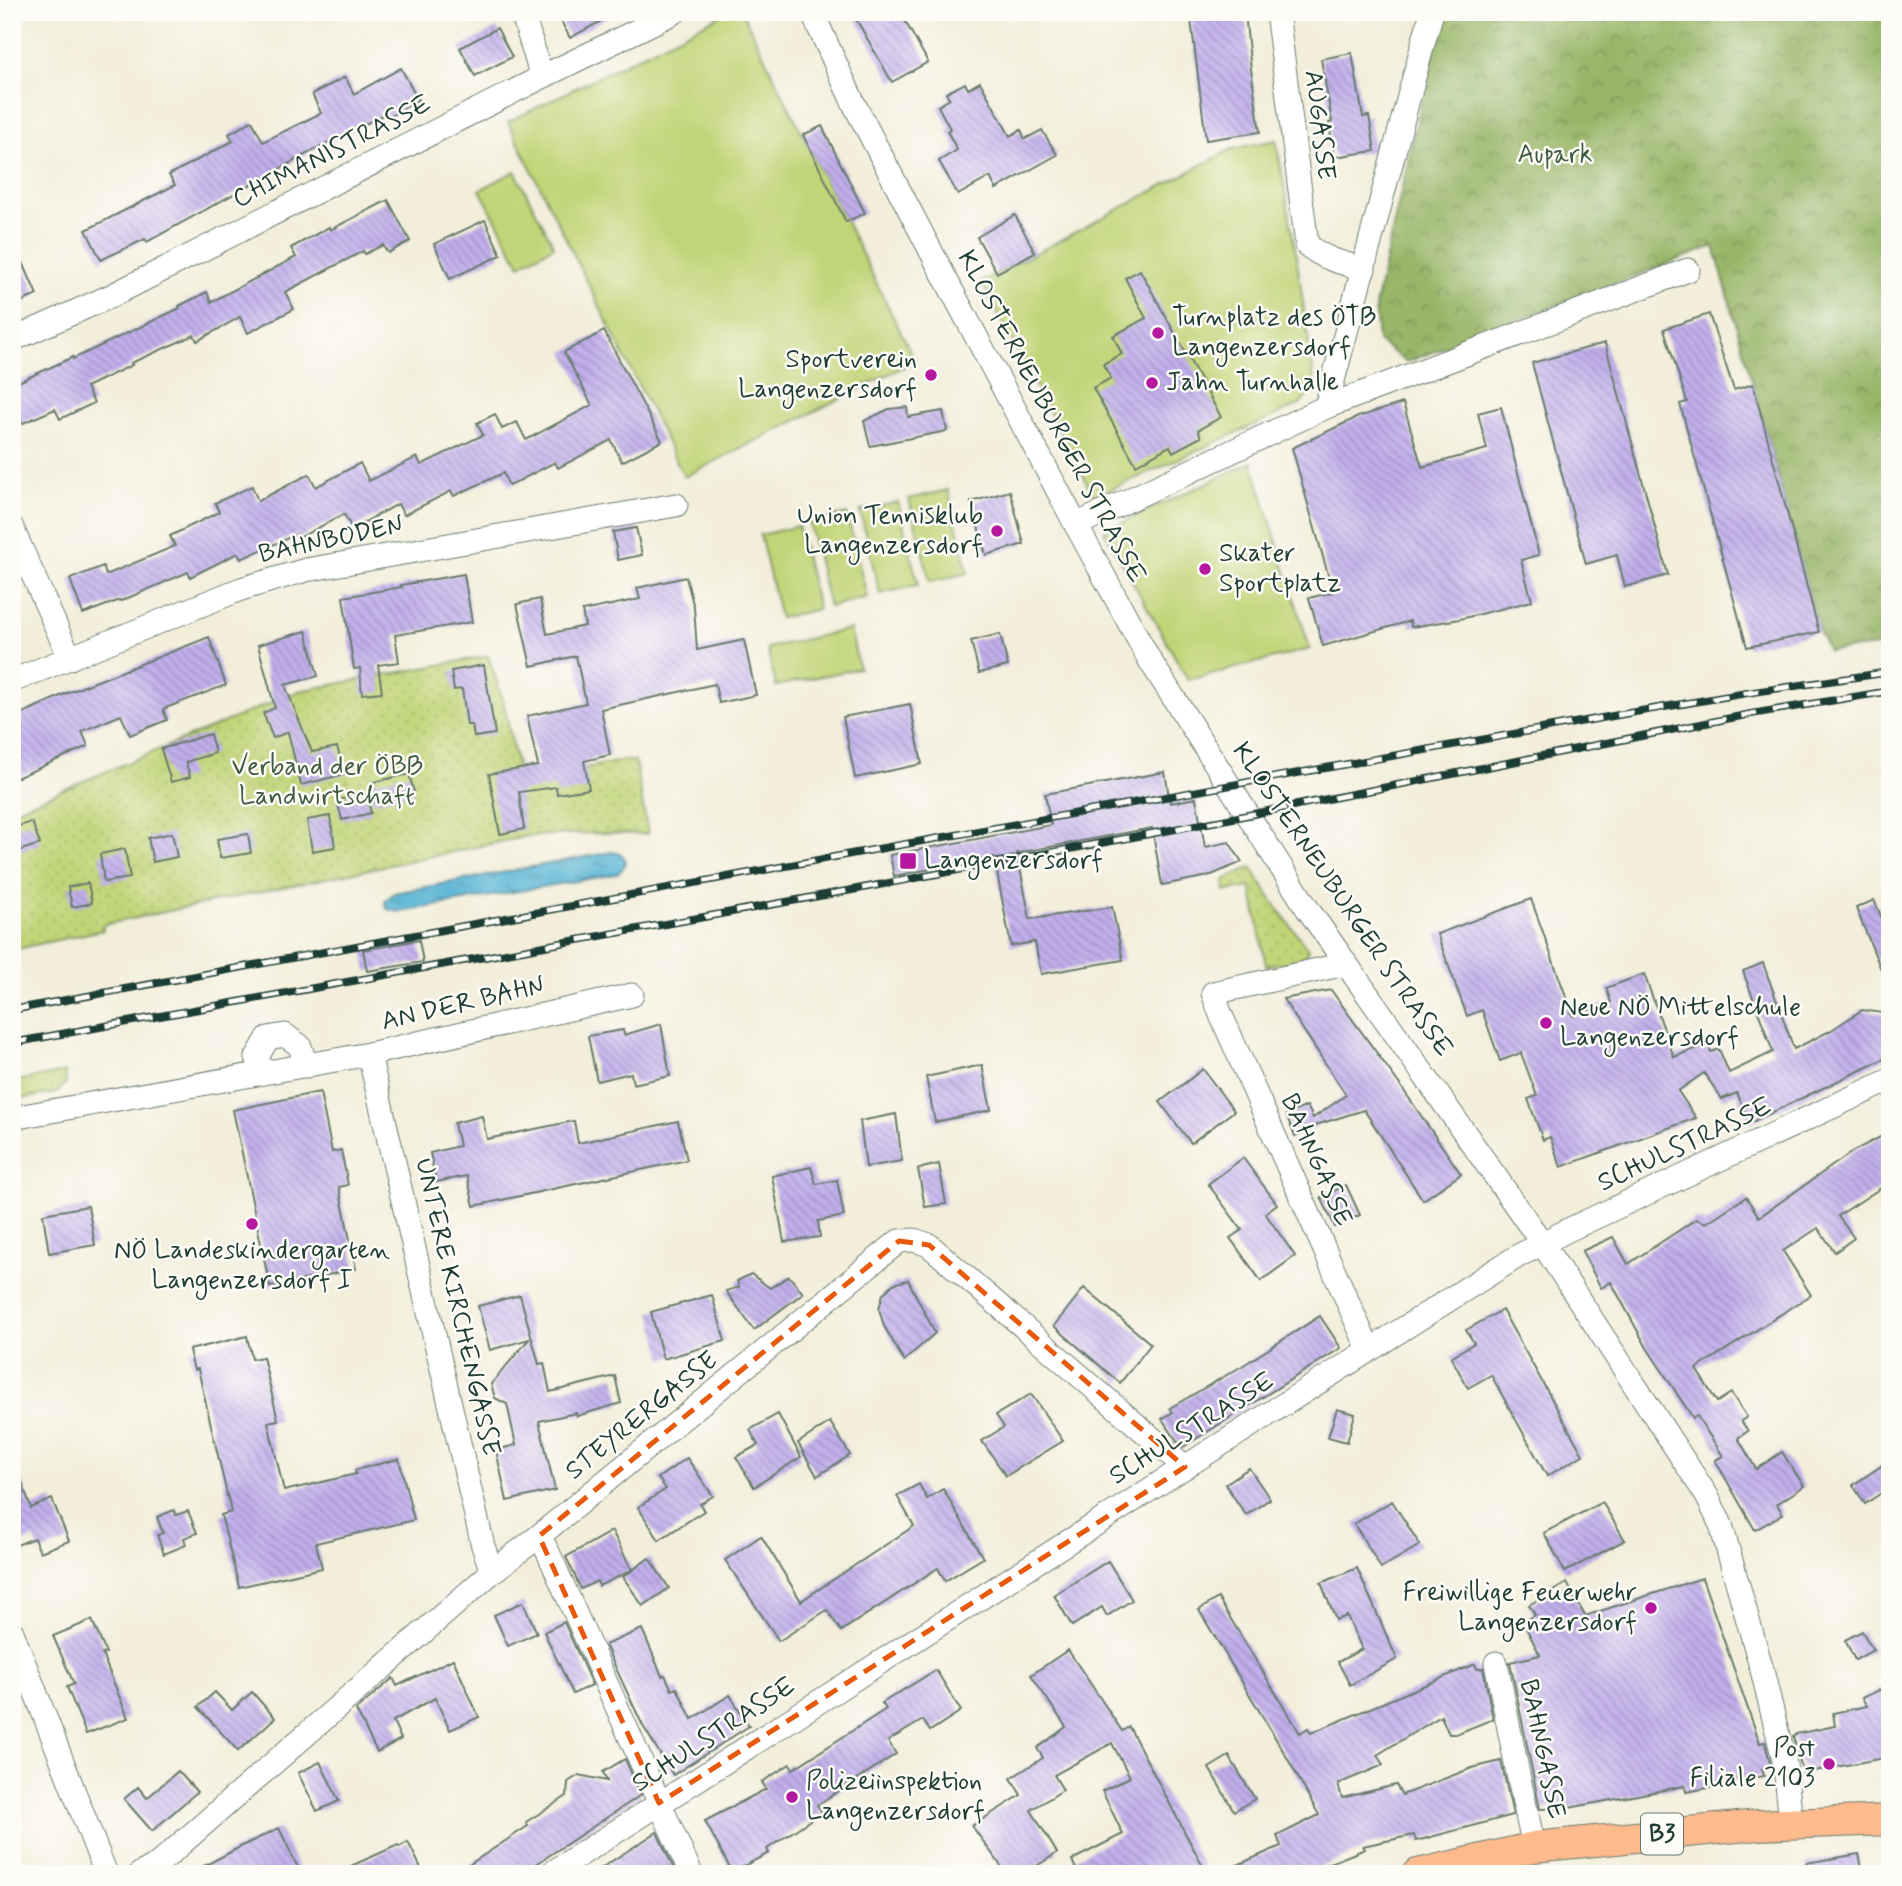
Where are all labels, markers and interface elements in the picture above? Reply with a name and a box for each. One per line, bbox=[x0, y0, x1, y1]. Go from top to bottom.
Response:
street label: AUGASSE bbox=[1295, 68, 1343, 182]
street label: CHIMANISTRASSE bbox=[227, 87, 437, 217]
park label: Aupark bbox=[1518, 138, 1592, 172]
street label: KLOSTERNEUBURGER STRASSE bbox=[949, 245, 1153, 589]
place label: Turnplatz des ÖTB Langenzersdorf bbox=[1172, 301, 1376, 367]
marker: Turnplatz des ÖTB Langenzersdorf bbox=[1150, 325, 1166, 341]
place label: Sportverein Langenzersdorf bbox=[738, 343, 917, 409]
place label: Jahn Turnhalle bbox=[1166, 366, 1339, 400]
marker: Sportverein Langenzersdorf bbox=[923, 367, 939, 383]
marker: Jahn Turnhalle bbox=[1144, 375, 1160, 391]
place label: Union Tennisklub Langenzersdorf bbox=[797, 499, 983, 565]
street label: BAHNBODEN bbox=[256, 508, 407, 572]
marker: Union Tennisklub Langenzersdorf bbox=[989, 523, 1005, 539]
place label: Skater Sportplatz bbox=[1219, 537, 1341, 601]
marker: Skater Sportplatz bbox=[1197, 561, 1213, 577]
street label: KLOSTERNEUBURGER STRASSE bbox=[1224, 736, 1460, 1064]
park label: Verband der ÖBB Landwirtschaft bbox=[231, 750, 423, 814]
place label: Langenzersdorf bbox=[924, 844, 1103, 880]
marker: Langenzersdorf bbox=[898, 851, 918, 871]
street label: AN DER BAHN bbox=[378, 969, 548, 1039]
place label: Neue NÖ Mittelschule Langenzersdorf bbox=[1560, 991, 1801, 1057]
marker: Neue NÖ Mittelschule Langenzersdorf bbox=[1538, 1015, 1554, 1031]
street label: BAHNGASSE bbox=[1272, 1089, 1360, 1231]
street label: SCHULSTRASSE bbox=[1592, 1090, 1778, 1200]
street label: UNTERE KIRCHENGASSE bbox=[406, 1155, 508, 1459]
marker: NÖ Landeskindergarten Langenzersdorf I bbox=[244, 1216, 260, 1232]
place label: NÖ Landeskindergarten Langenzersdorf I bbox=[114, 1234, 390, 1300]
street label: STEYRERGASSE bbox=[559, 1344, 725, 1488]
street label: SCHULSTRASSE bbox=[1103, 1365, 1281, 1493]
place label: Freiwillige Feuerwehr Langenzersdorf bbox=[1403, 1576, 1637, 1642]
marker: Freiwillige Feuerwehr Langenzersdorf bbox=[1643, 1600, 1659, 1616]
street label: SCHULSTRASSE bbox=[626, 1669, 802, 1801]
street label: BAHNGASSE bbox=[1511, 1676, 1573, 1822]
place label: Post Filiale 2103 bbox=[1690, 1732, 1815, 1796]
marker: Post Filiale 2103 bbox=[1821, 1756, 1837, 1772]
place label: Polizeiinspektion Langenzersdorf bbox=[806, 1765, 985, 1831]
marker: Polizeiinspektion Langenzersdorf bbox=[784, 1789, 800, 1805]
road number: B3 bbox=[1641, 1814, 1683, 1854]

